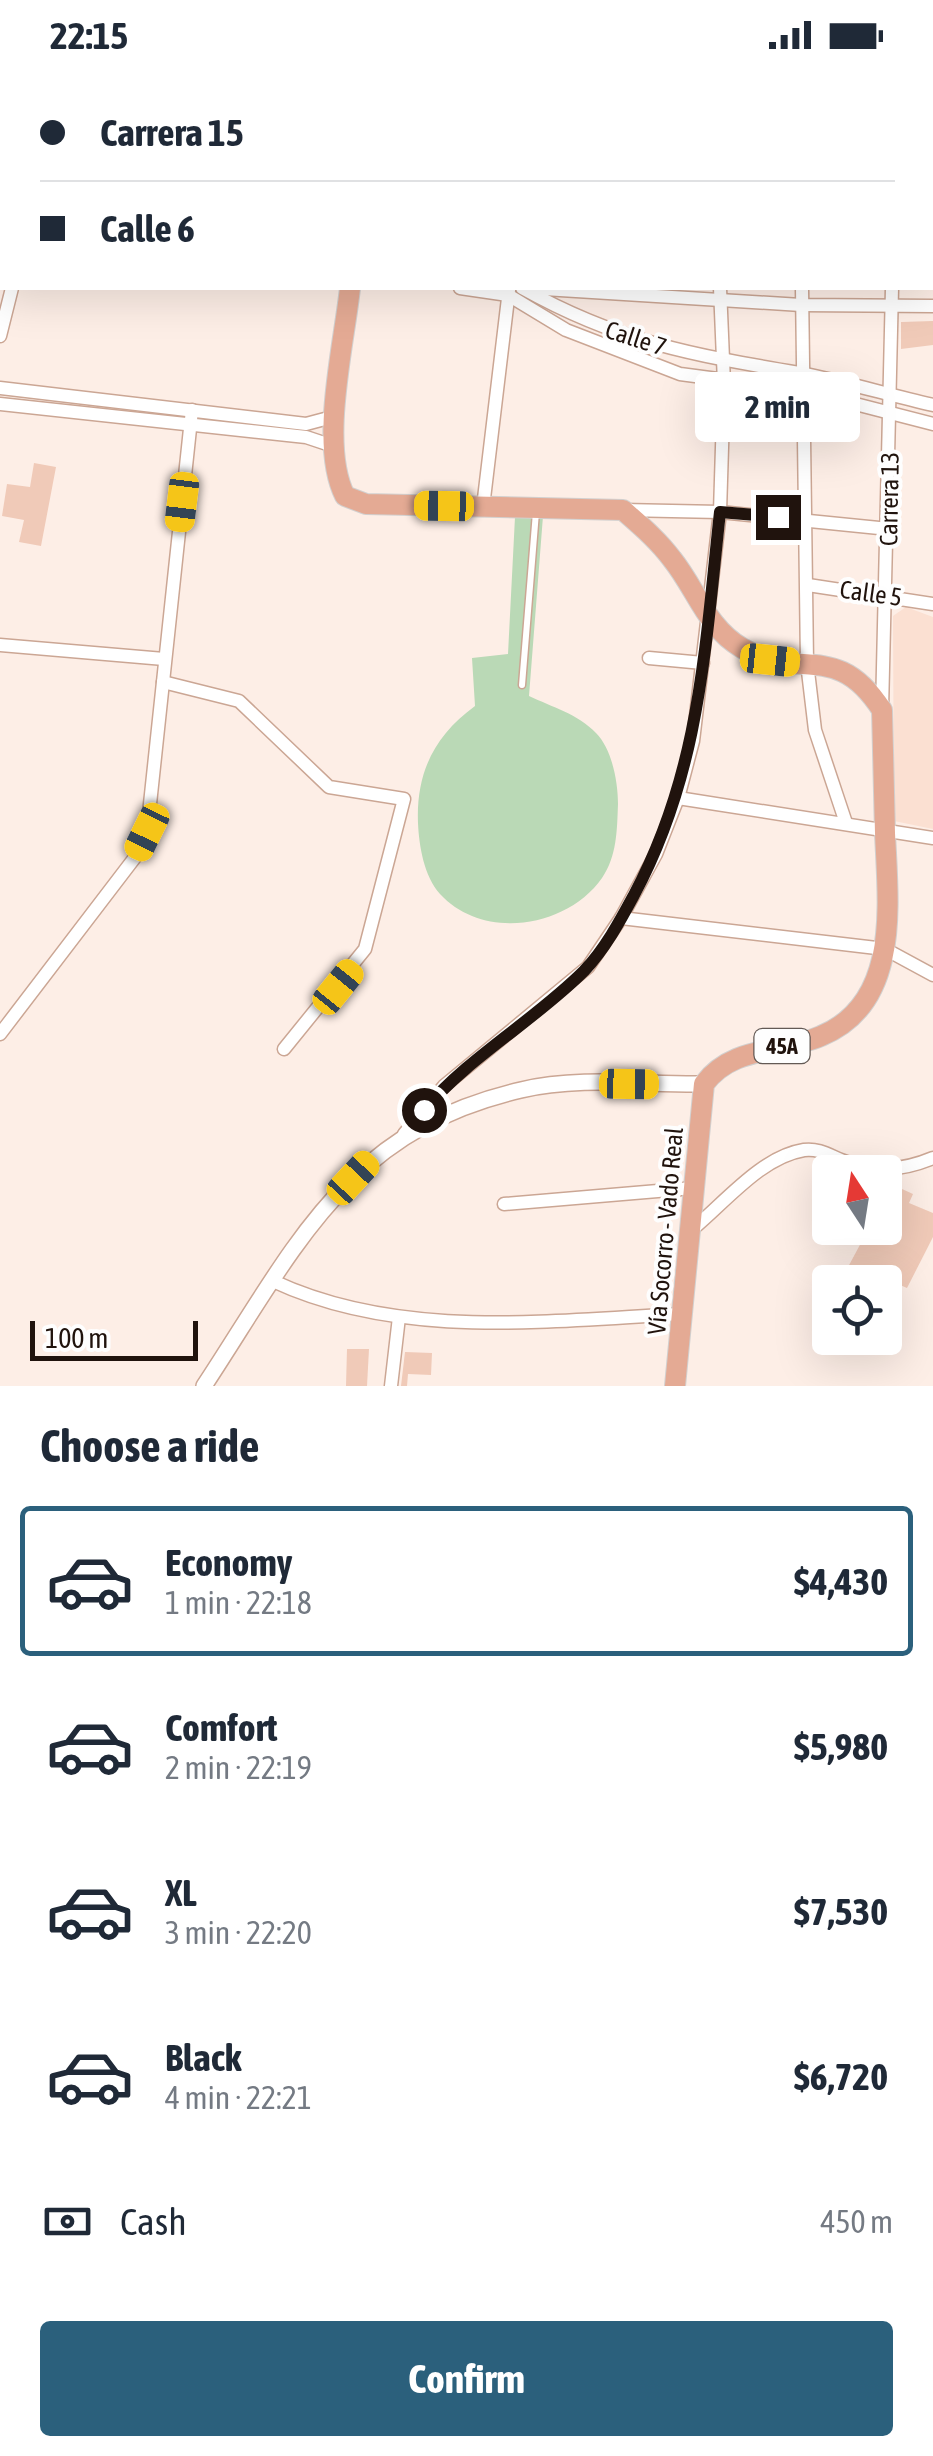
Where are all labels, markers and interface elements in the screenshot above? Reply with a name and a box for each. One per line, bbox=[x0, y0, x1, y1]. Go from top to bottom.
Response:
text: 22:15 bbox=[50, 14, 128, 57]
text: Carrera 15 bbox=[100, 111, 244, 154]
text: Calle 6 bbox=[100, 207, 195, 250]
street label: Calle 7 bbox=[602, 315, 670, 361]
callout: 2 min bbox=[696, 372, 860, 442]
text: 2 min bbox=[745, 388, 810, 425]
street label: Carrera 13 bbox=[874, 452, 904, 546]
car bbox=[163, 470, 201, 534]
car bbox=[414, 490, 474, 522]
route end bbox=[756, 495, 801, 540]
street label: Calle 5 bbox=[838, 575, 904, 611]
car bbox=[739, 642, 801, 678]
car bbox=[120, 798, 174, 866]
car bbox=[307, 954, 369, 1020]
road number: 45A bbox=[754, 1029, 810, 1063]
car bbox=[599, 1068, 659, 1100]
route start bbox=[402, 1088, 447, 1133]
street label: Vía Socorro - Vado Real bbox=[642, 1126, 688, 1336]
car bbox=[322, 1146, 384, 1210]
north arrow bbox=[812, 1155, 902, 1245]
map controls bbox=[812, 1155, 902, 1355]
button: locate bbox=[812, 1265, 902, 1355]
scale bar bbox=[30, 1316, 198, 1360]
text: 100 m bbox=[45, 1322, 108, 1354]
text: Choose a ride bbox=[40, 1420, 259, 1472]
icon: car bbox=[45, 1536, 135, 1626]
text: Economy bbox=[165, 1541, 292, 1584]
text: $4,430 bbox=[794, 1560, 888, 1603]
text: 1 min · 22:18 bbox=[165, 1584, 312, 1621]
icon: car bbox=[45, 1701, 135, 1791]
text: Comfort bbox=[165, 1706, 277, 1749]
text: $5,980 bbox=[794, 1725, 888, 1768]
text: 2 min · 22:19 bbox=[165, 1749, 312, 1786]
icon: car bbox=[45, 1866, 135, 1956]
text: XL bbox=[165, 1871, 197, 1914]
text: $7,530 bbox=[794, 1890, 888, 1933]
text: 3 min · 22:20 bbox=[165, 1914, 312, 1951]
icon: car bbox=[45, 2031, 135, 2121]
text: Black bbox=[165, 2036, 242, 2079]
text: $6,720 bbox=[794, 2055, 888, 2098]
text: 4 min · 22:21 bbox=[165, 2079, 312, 2116]
icon: cash bbox=[40, 2194, 95, 2249]
text: Cash bbox=[120, 2200, 187, 2243]
text: 450 m bbox=[820, 2203, 893, 2240]
button: Confirm bbox=[40, 2321, 893, 2436]

